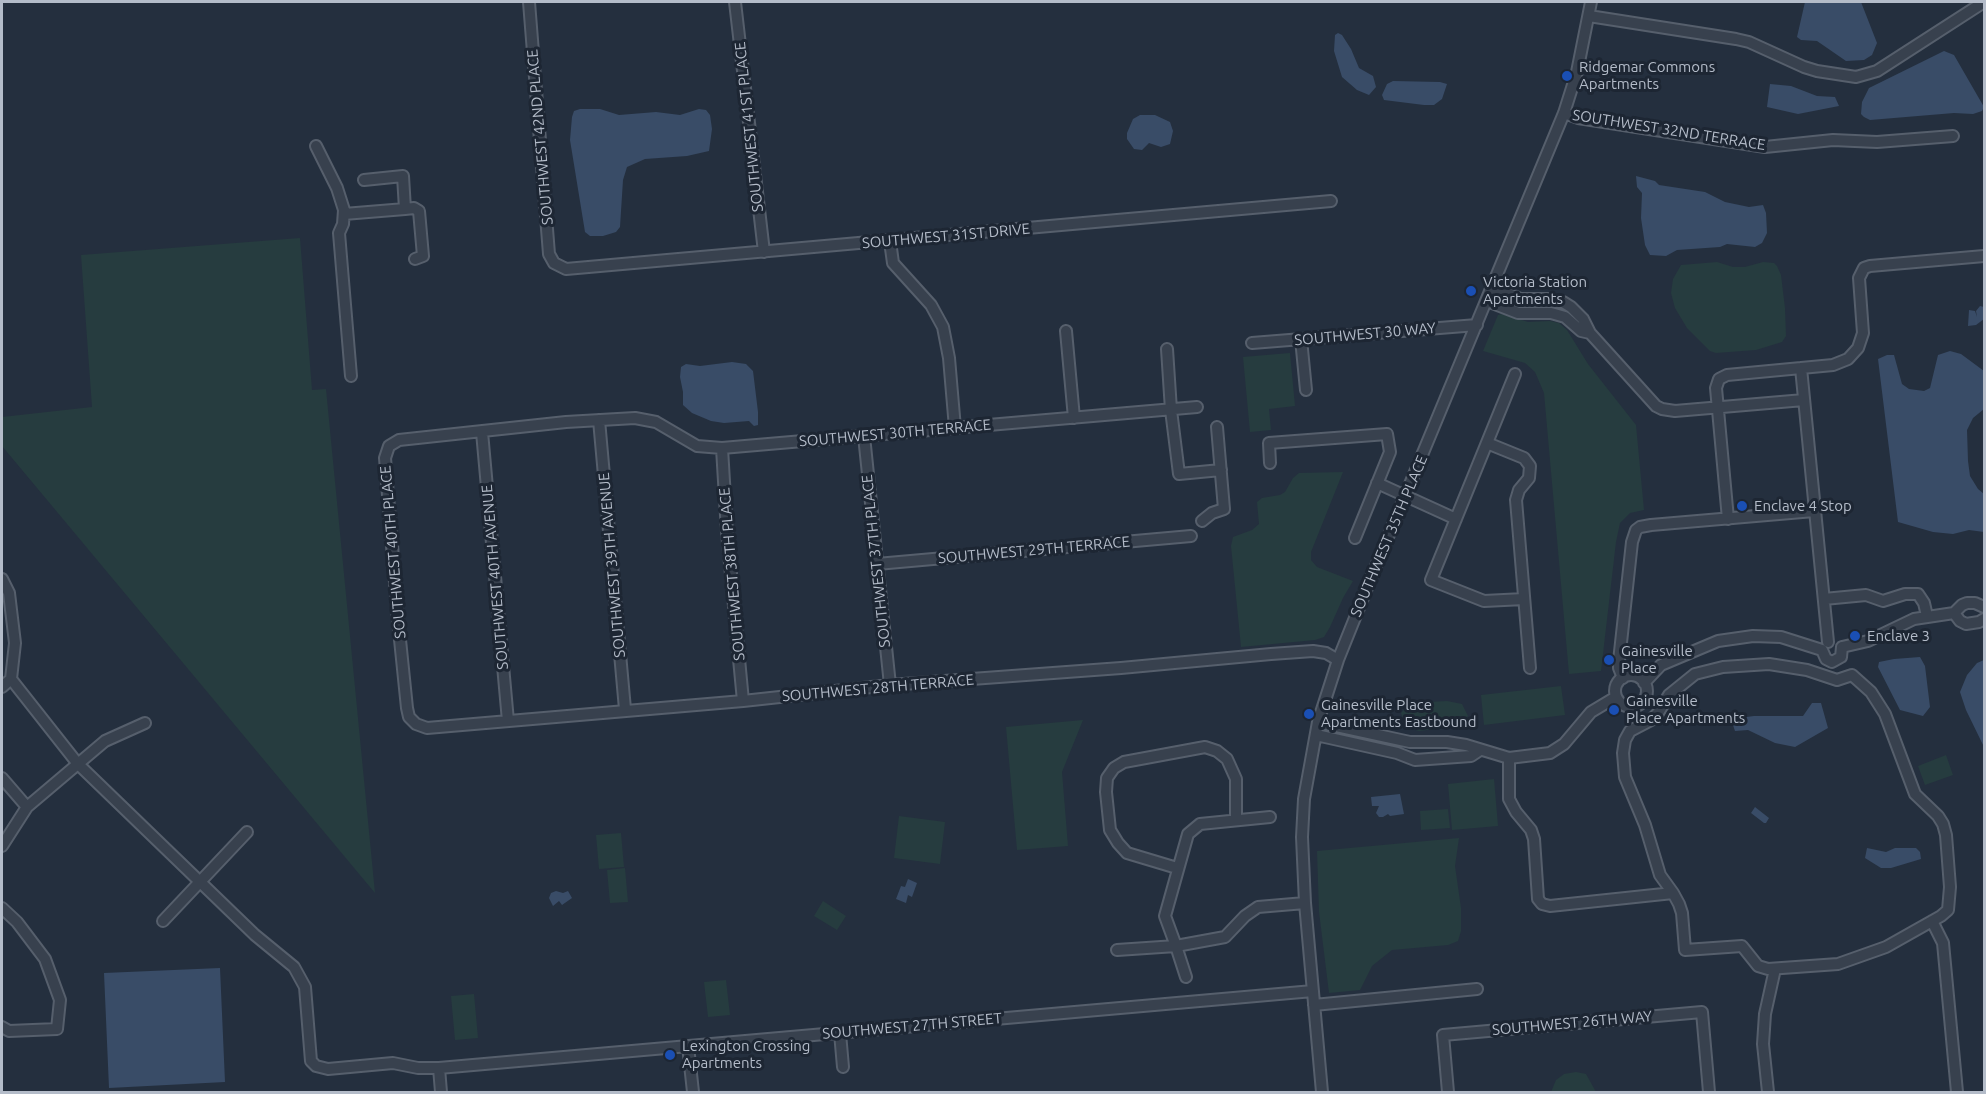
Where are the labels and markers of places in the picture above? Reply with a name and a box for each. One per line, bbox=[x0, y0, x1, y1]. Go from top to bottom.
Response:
place label: Ridgemar Commons Apartments bbox=[1579, 58, 1715, 93]
marker: Ridgemar Commons Apartments bbox=[1560, 69, 1574, 83]
place label: Victoria Station Apartments bbox=[1483, 273, 1587, 308]
marker: Victoria Station Apartments bbox=[1464, 284, 1478, 298]
place label: Enclave 4 Stop bbox=[1754, 497, 1852, 515]
marker: Enclave 4 Stop bbox=[1735, 499, 1749, 513]
place label: Enclave 3 bbox=[1867, 627, 1930, 645]
marker: Enclave 3 bbox=[1848, 629, 1862, 643]
place label: Gainesville Place bbox=[1621, 642, 1693, 677]
marker: Gainesville Place bbox=[1602, 653, 1616, 667]
place label: Gainesville Place Apartments bbox=[1626, 692, 1745, 727]
place label: Gainesville Place Apartments Eastbound bbox=[1321, 696, 1476, 731]
marker: Gainesville Place Apartments bbox=[1607, 703, 1621, 717]
marker: Gainesville Place Apartments Eastbound bbox=[1302, 707, 1316, 721]
place label: Lexington Crossing Apartments bbox=[682, 1037, 810, 1072]
marker: Lexington Crossing Apartments bbox=[663, 1048, 677, 1062]

